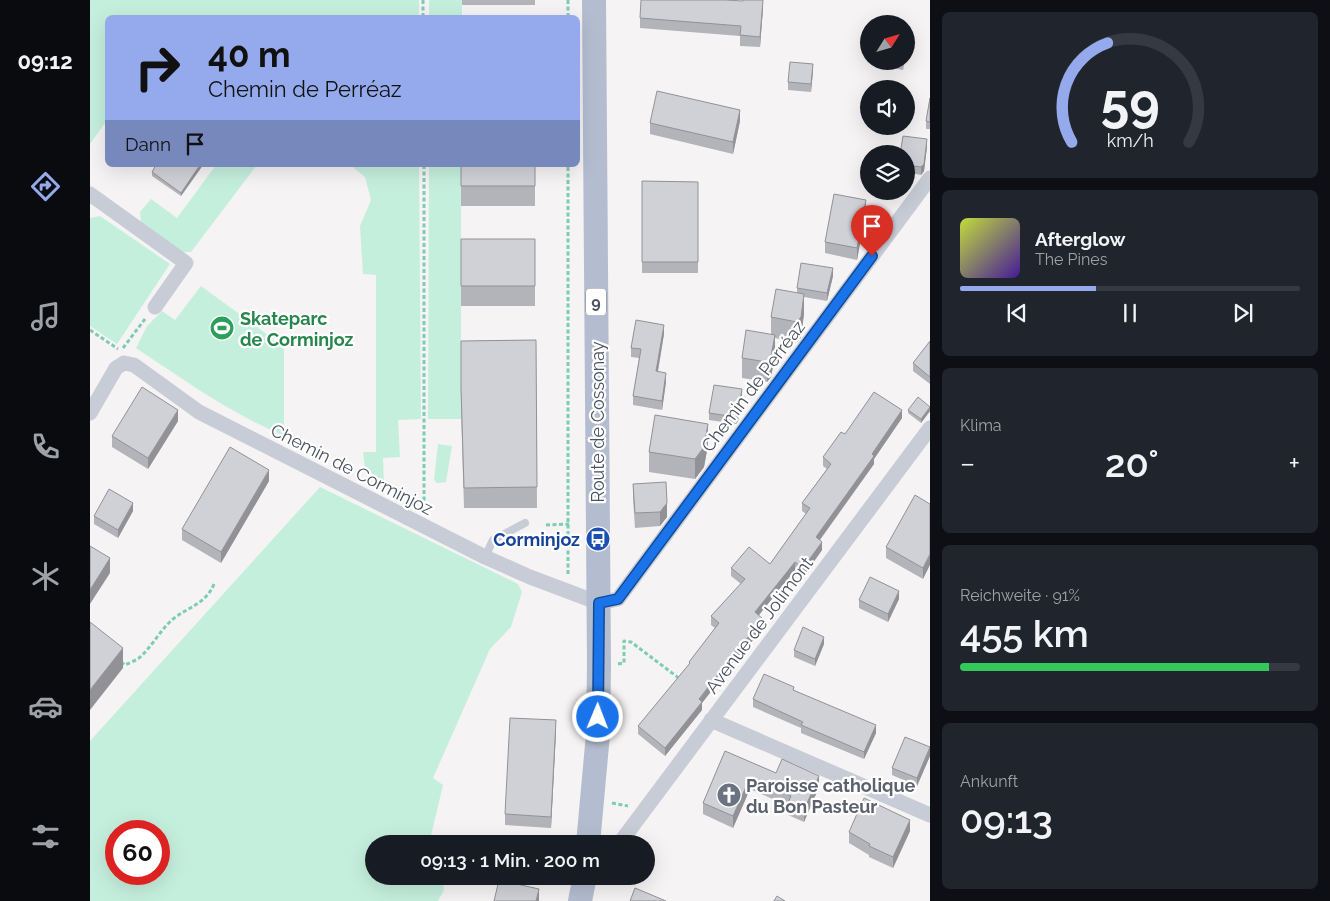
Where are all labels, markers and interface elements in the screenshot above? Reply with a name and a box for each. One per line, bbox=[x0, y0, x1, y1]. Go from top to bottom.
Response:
north arrow bbox=[860, 15, 915, 70]
map controls bbox=[860, 15, 915, 200]
text: 40 m bbox=[208, 34, 290, 75]
icon: right bbox=[125, 35, 190, 100]
text: 09:12 bbox=[17, 48, 73, 74]
text: 59 bbox=[1100, 72, 1160, 133]
text: Chemin de Perréaz bbox=[208, 76, 402, 102]
button: sound bbox=[860, 80, 915, 135]
icon: arrive bbox=[181, 130, 209, 158]
text: km/h bbox=[1106, 130, 1154, 151]
text: Dann bbox=[125, 133, 171, 155]
button: layers bbox=[860, 145, 915, 200]
icon: directions bbox=[28, 169, 63, 204]
pin bbox=[851, 205, 893, 256]
icon: arrive bbox=[858, 212, 886, 240]
text: Afterglow bbox=[1035, 228, 1125, 250]
text: The Pines bbox=[1035, 250, 1107, 269]
road number: 9 bbox=[586, 288, 606, 316]
icon: music bbox=[28, 299, 63, 334]
icon: previous bbox=[1003, 299, 1031, 327]
icon: pause bbox=[1116, 299, 1144, 327]
icon: next bbox=[1229, 299, 1257, 327]
place label: Skateparc de Corminjoz bbox=[240, 308, 354, 350]
sports icon: Skateparc de Corminjoz bbox=[209, 315, 235, 341]
street label: Chemin de Perréaz bbox=[697, 316, 809, 456]
street label: Route de Cossonay bbox=[587, 341, 608, 503]
text: Klima bbox=[960, 416, 1002, 435]
street label: Chemin de Corminjoz bbox=[267, 419, 437, 519]
icon: phone bbox=[28, 429, 63, 464]
text: 20° bbox=[1105, 441, 1159, 486]
text: − bbox=[960, 447, 975, 480]
text: + bbox=[1288, 447, 1300, 480]
bus stop icon: Corminjoz bbox=[585, 526, 611, 552]
place label: Corminjoz bbox=[493, 529, 580, 550]
street label: Avenue de Jolimont bbox=[701, 553, 817, 697]
icon: climate bbox=[28, 559, 63, 594]
text: Reichweite · 91% bbox=[960, 586, 1080, 605]
text: 455 km bbox=[960, 611, 1089, 656]
icon: car bbox=[28, 689, 63, 724]
position arrow bbox=[571, 690, 623, 742]
text: Ankunft bbox=[960, 772, 1018, 791]
place label: Paroisse catholique du Bon Pasteur bbox=[746, 775, 916, 817]
church icon: Paroisse catholique du Bon Pasteur bbox=[716, 782, 742, 808]
text: 09:13 bbox=[960, 797, 1053, 842]
icon: filters bbox=[28, 819, 63, 854]
speed limit sign: 60 bbox=[105, 820, 170, 885]
text: 09:13 · 1 Min. · 200 m bbox=[420, 849, 600, 871]

